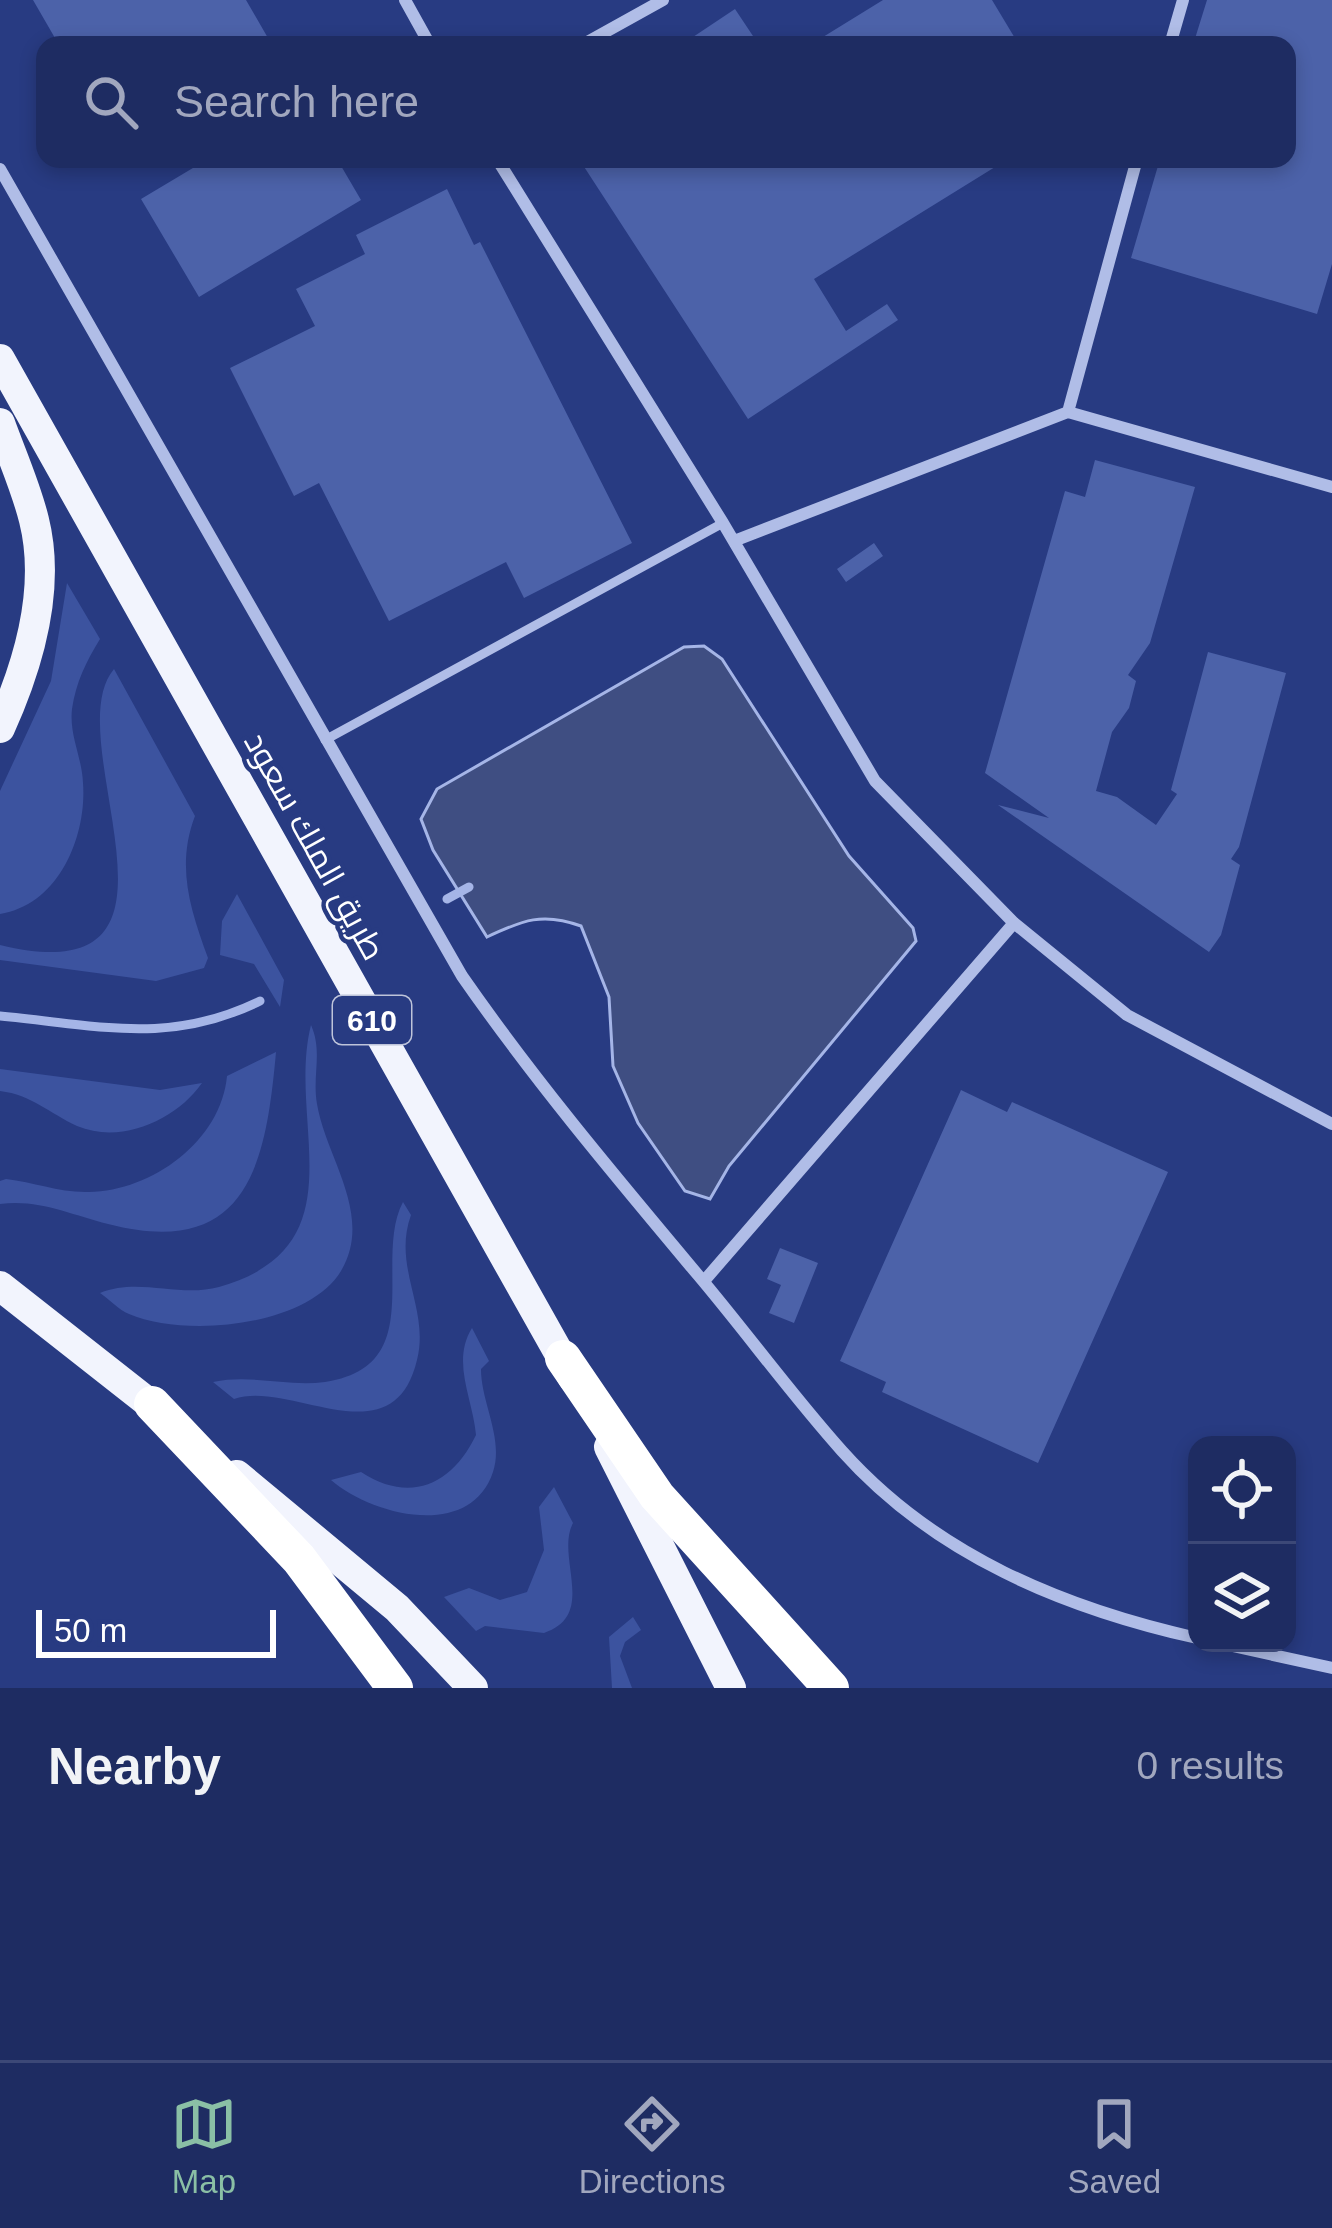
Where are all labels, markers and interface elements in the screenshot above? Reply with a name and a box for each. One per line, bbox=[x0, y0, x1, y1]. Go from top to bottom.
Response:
search box bbox=[36, 36, 1296, 168]
icon: search bbox=[78, 69, 144, 135]
text: Search here bbox=[174, 76, 419, 127]
street label: طريق الملك سعود bbox=[235, 726, 393, 967]
road number: 610 bbox=[333, 996, 411, 1044]
map controls bbox=[1188, 1436, 1296, 1652]
button: locate bbox=[1188, 1436, 1296, 1544]
button: layers bbox=[1188, 1544, 1296, 1652]
scale bar bbox=[36, 1604, 276, 1657]
text: 50 m bbox=[54, 1612, 127, 1649]
text: Nearby bbox=[48, 1738, 221, 1795]
text: 0 results bbox=[1137, 1744, 1284, 1787]
tab: Map bbox=[171, 2091, 237, 2201]
tab: Directions bbox=[579, 2091, 726, 2201]
tab: Saved bbox=[1067, 2091, 1161, 2201]

